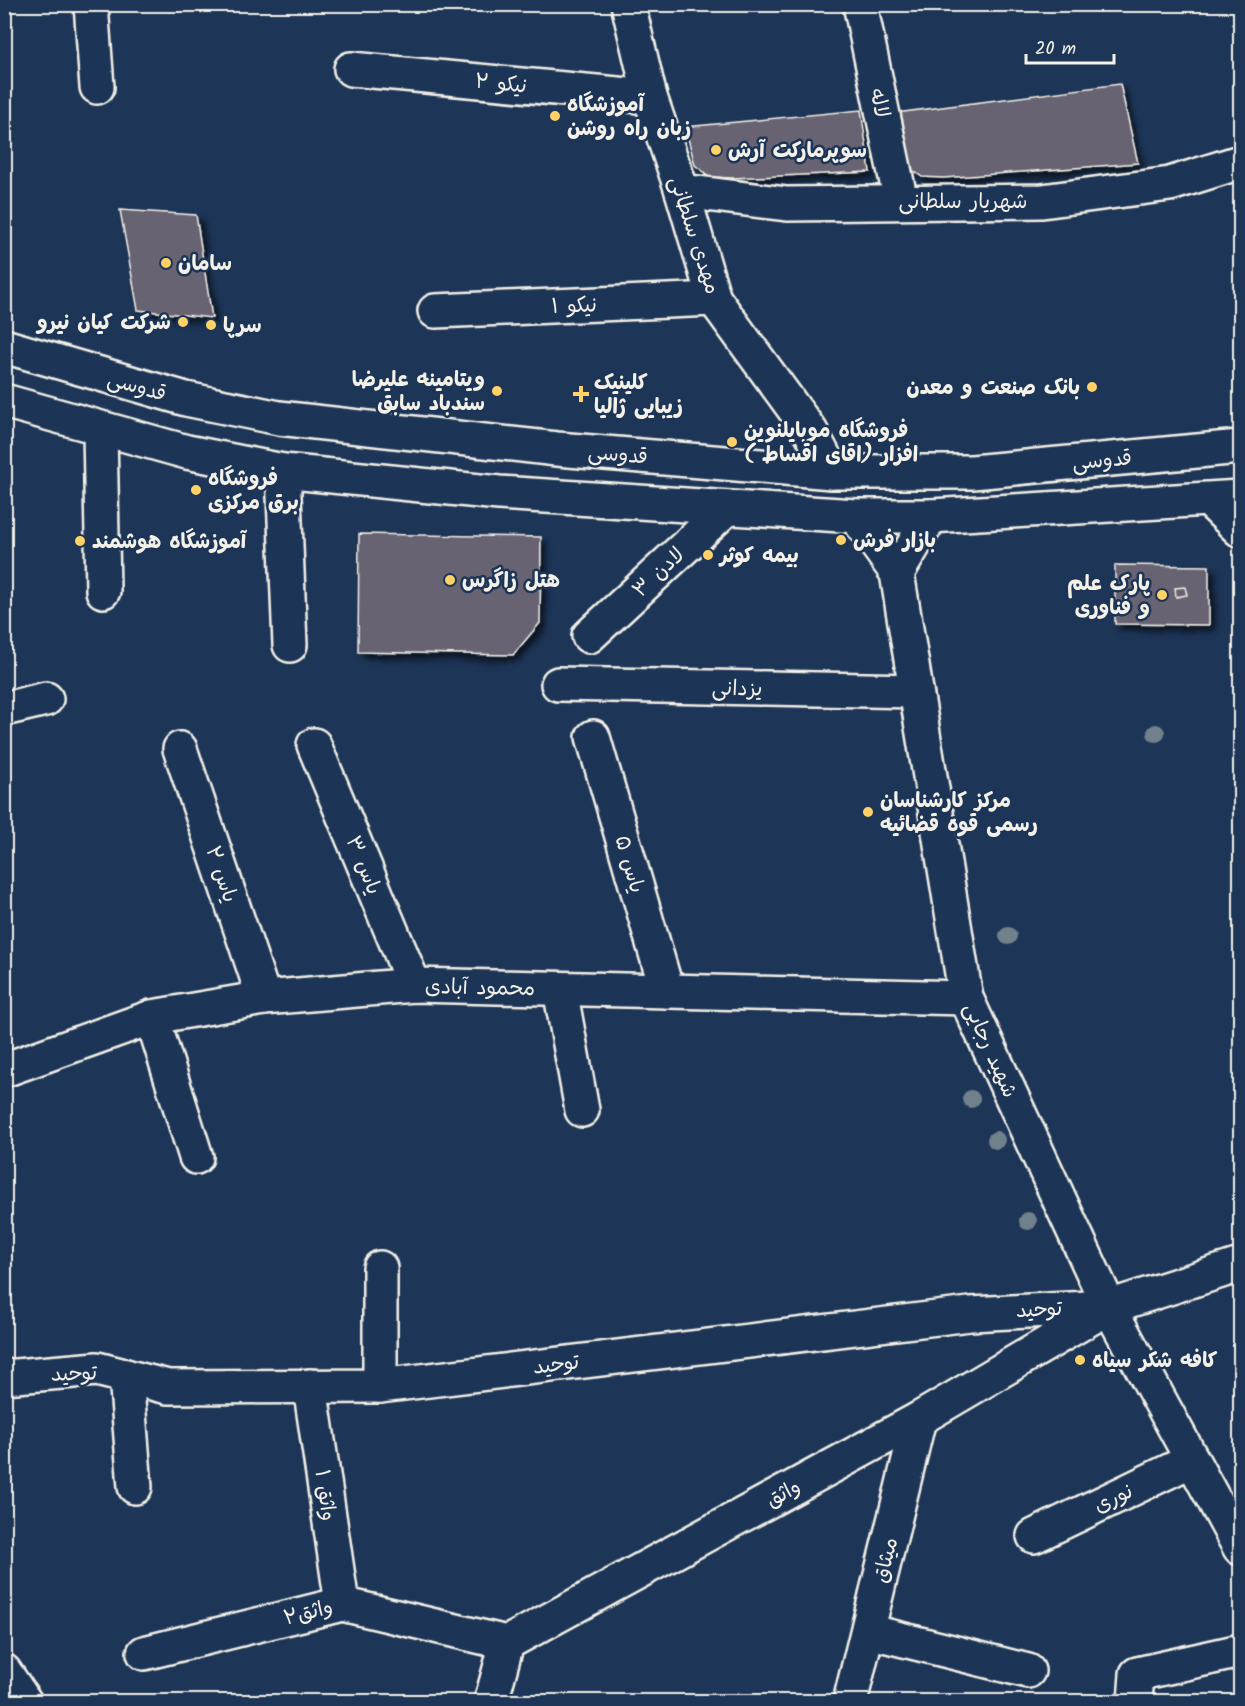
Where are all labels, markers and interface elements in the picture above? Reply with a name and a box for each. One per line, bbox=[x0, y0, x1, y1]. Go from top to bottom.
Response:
scale bar bbox=[1026, 27, 1114, 65]
text: 20 m bbox=[1035, 35, 1076, 64]
street label: نیکو ۲ bbox=[473, 65, 529, 104]
street label: لاله bbox=[859, 85, 898, 121]
place label: آموزشگاه زبان راه روشن bbox=[567, 89, 691, 146]
marker: آموزشگاه زبان راه روشن bbox=[548, 109, 562, 123]
place label: سوپرمارکت آرش bbox=[728, 135, 867, 168]
marker: سوپرمارکت آرش bbox=[709, 143, 723, 157]
street label: مهدی سلطانی bbox=[659, 172, 728, 299]
street label: شهریار سلطانی bbox=[899, 186, 1027, 219]
place label: سامان bbox=[178, 248, 232, 281]
marker: سامان bbox=[159, 256, 173, 270]
street label: نیکو ۱ bbox=[551, 289, 597, 324]
place label: شرکت کیان نیرو bbox=[35, 307, 171, 340]
place label: سرپا bbox=[223, 310, 262, 343]
marker: شرکت کیان نیرو bbox=[176, 315, 190, 329]
marker: سرپا bbox=[204, 318, 218, 332]
street label: قدوسی bbox=[103, 363, 170, 412]
place label: ویتامینه علیرضا سندباد سابق bbox=[352, 364, 485, 421]
place label: کلینیک زیبایی ژالیا bbox=[594, 367, 683, 424]
place label: بانک صنعت و معدن bbox=[906, 372, 1080, 405]
marker: بانک صنعت و معدن bbox=[1085, 380, 1099, 394]
marker: ویتامینه علیرضا سندباد سابق bbox=[490, 384, 504, 398]
marker: کلینیک زیبایی ژالیا bbox=[572, 385, 590, 403]
place label: فروشگاه موبایلنوین افزار (اقای اقساط ) bbox=[744, 415, 918, 472]
marker: فروشگاه موبایلنوین افزار (اقای اقساط ) bbox=[725, 435, 739, 449]
street label: قدوسی bbox=[587, 436, 649, 475]
street label: قدوسی bbox=[1071, 442, 1133, 481]
place label: فروشگاه برق مرکزی bbox=[208, 463, 299, 520]
marker: فروشگاه برق مرکزی bbox=[189, 483, 203, 497]
place label: بازار فرش bbox=[853, 525, 936, 558]
place label: آموزشگاه هوشمند bbox=[92, 526, 248, 559]
marker: بازار فرش bbox=[834, 533, 848, 547]
marker: آموزشگاه هوشمند bbox=[73, 534, 87, 548]
street label: لادن ۳ bbox=[625, 540, 693, 606]
place label: بیمه کوثر bbox=[718, 540, 799, 573]
marker: بیمه کوثر bbox=[701, 548, 715, 562]
place label: هتل زاگرس bbox=[462, 565, 560, 598]
place label: پارک علم و فناوری bbox=[1067, 568, 1150, 625]
marker: هتل زاگرس bbox=[443, 573, 457, 587]
marker: پارک علم و فناوری bbox=[1155, 588, 1169, 602]
street label: یزدانی bbox=[711, 673, 763, 706]
place label: مرکز کارشناسان رسمی قوه قضائیه bbox=[880, 785, 1038, 842]
marker: مرکز کارشناسان رسمی قوه قضائیه bbox=[861, 805, 875, 819]
street label: یاس ۳ bbox=[336, 831, 389, 900]
street label: یاس ۵ bbox=[605, 832, 652, 897]
street label: یاس ۲ bbox=[196, 842, 246, 907]
street label: محمود آبادی bbox=[425, 971, 535, 1006]
street label: شهید رجایی bbox=[954, 998, 1025, 1104]
street label: توحید bbox=[1015, 1293, 1064, 1328]
place label: کافه شکر سیاه bbox=[1092, 1345, 1218, 1378]
street label: توحید bbox=[531, 1346, 582, 1385]
marker: کافه شکر سیاه bbox=[1073, 1353, 1087, 1367]
street label: توحید bbox=[50, 1357, 99, 1392]
street label: واثق ۱ bbox=[305, 1467, 344, 1523]
street label: واثق bbox=[760, 1471, 807, 1517]
street label: نوری bbox=[1088, 1476, 1139, 1523]
street label: میثاق bbox=[865, 1534, 908, 1587]
street label: واثق۲ bbox=[280, 1591, 336, 1635]

